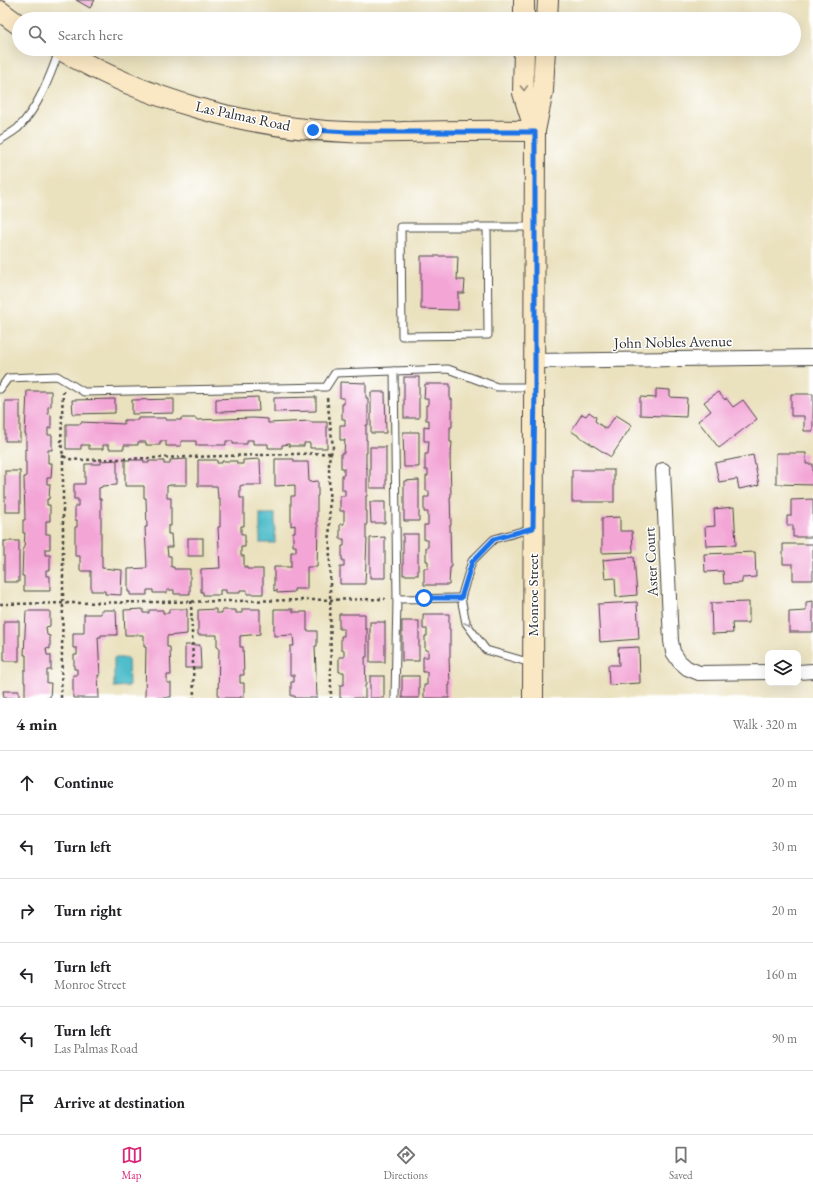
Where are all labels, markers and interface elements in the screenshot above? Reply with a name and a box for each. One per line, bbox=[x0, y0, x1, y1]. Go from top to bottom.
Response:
search box bbox=[12, 12, 801, 56]
icon: search bbox=[26, 23, 48, 45]
text: Search here bbox=[58, 25, 123, 44]
one-way arrow bbox=[519, 85, 528, 91]
street label: Las Palmas Road bbox=[194, 96, 293, 135]
route end bbox=[304, 121, 322, 139]
street label: John Nobles Avenue bbox=[612, 331, 732, 352]
street label: Aster Court bbox=[639, 527, 662, 598]
street label: Monroe Street bbox=[523, 553, 542, 636]
route start bbox=[415, 589, 433, 607]
one-way arrow bbox=[463, 619, 471, 627]
map controls bbox=[765, 650, 801, 686]
button: layers bbox=[765, 650, 801, 686]
text: 4 min bbox=[16, 713, 57, 735]
text: Walk · 320 m bbox=[733, 716, 797, 733]
icon: ahead bbox=[16, 772, 38, 794]
text: Continue bbox=[54, 773, 114, 792]
text: 20 m bbox=[772, 774, 797, 791]
icon: left bbox=[16, 836, 38, 858]
text: Turn left bbox=[54, 837, 111, 856]
text: 30 m bbox=[772, 838, 797, 855]
icon: right bbox=[16, 900, 38, 922]
text: Turn right bbox=[54, 901, 122, 920]
text: 20 m bbox=[772, 902, 797, 919]
text: Turn left bbox=[54, 957, 111, 976]
icon: left bbox=[16, 964, 38, 986]
text: 160 m bbox=[766, 966, 797, 983]
text: Monroe Street bbox=[54, 976, 126, 993]
text: Turn left bbox=[54, 1021, 111, 1040]
icon: left bbox=[16, 1028, 38, 1050]
text: 90 m bbox=[772, 1030, 797, 1047]
text: Las Palmas Road bbox=[54, 1040, 138, 1057]
icon: arrive bbox=[16, 1092, 38, 1114]
text: Arrive at destination bbox=[54, 1093, 185, 1112]
tab: Map bbox=[121, 1144, 143, 1182]
tab: Directions bbox=[384, 1144, 428, 1182]
tab: Saved bbox=[669, 1144, 692, 1182]

